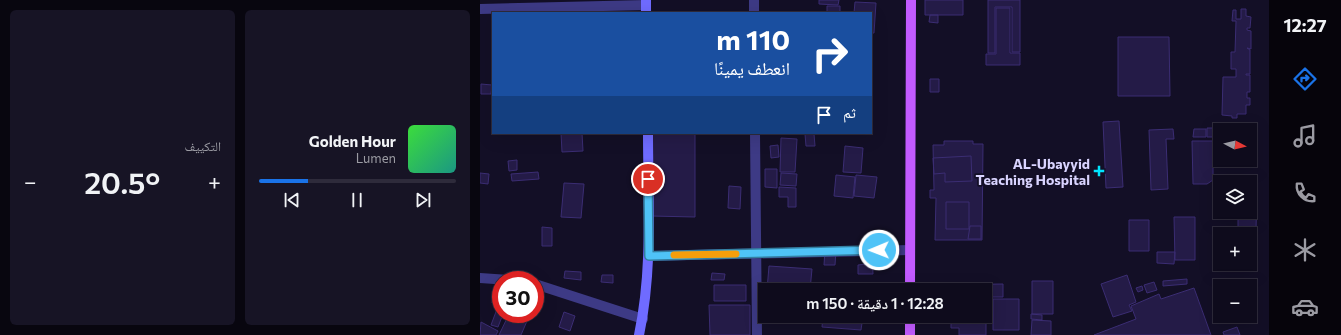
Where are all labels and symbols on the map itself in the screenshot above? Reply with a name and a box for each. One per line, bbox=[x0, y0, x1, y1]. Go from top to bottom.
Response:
north arrow bbox=[1213, 123, 1257, 167]
place label: AL-Ubayyid Teaching Hospital bbox=[975, 155, 1090, 188]
pin bbox=[631, 162, 665, 196]
marker: AL-Ubayyid Teaching Hospital bbox=[1093, 165, 1105, 177]
position arrow bbox=[858, 229, 900, 271]
speed limit sign: 30 bbox=[492, 271, 544, 323]

